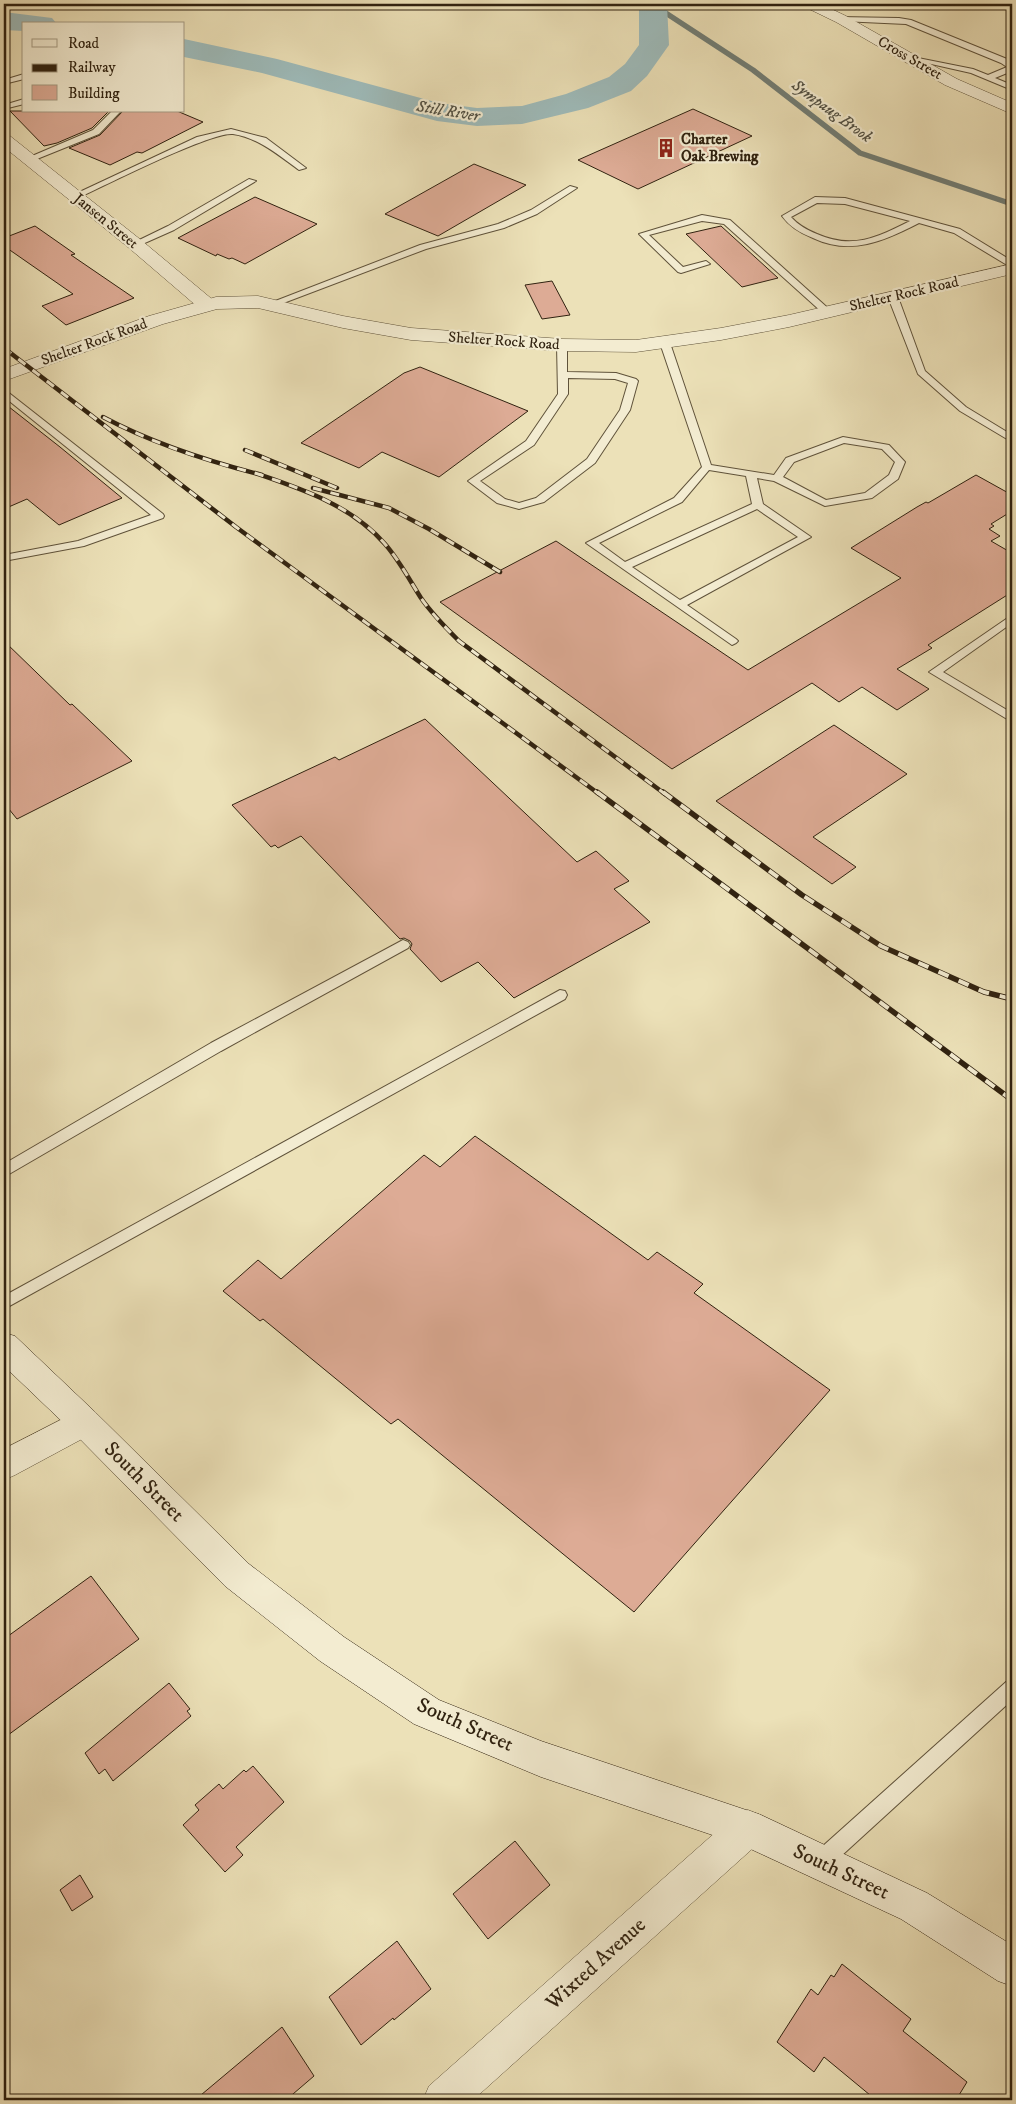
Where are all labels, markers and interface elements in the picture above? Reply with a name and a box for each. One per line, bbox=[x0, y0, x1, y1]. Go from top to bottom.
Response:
legend bbox=[22, 22, 185, 112]
street label: Cross Street bbox=[874, 32, 946, 84]
text: Road bbox=[68, 34, 100, 53]
text: Railway bbox=[68, 58, 116, 77]
water label: Sympaug Brook bbox=[787, 75, 876, 147]
text: Building bbox=[68, 84, 120, 103]
water label: Still River bbox=[414, 96, 482, 126]
place label: Charter Oak Brewing bbox=[681, 130, 759, 166]
building icon: Charter Oak Brewing bbox=[655, 137, 677, 159]
street label: Jansen Street bbox=[68, 188, 142, 253]
street label: Shelter Rock Road bbox=[848, 272, 961, 316]
street label: Shelter Rock Road bbox=[38, 314, 150, 370]
street label: Shelter Rock Road bbox=[448, 328, 561, 354]
street label: South Street bbox=[98, 1436, 190, 1528]
street label: South Street bbox=[413, 1692, 518, 1758]
street label: South Street bbox=[789, 1838, 894, 1906]
street label: Wixted Avenue bbox=[540, 1912, 652, 2016]

